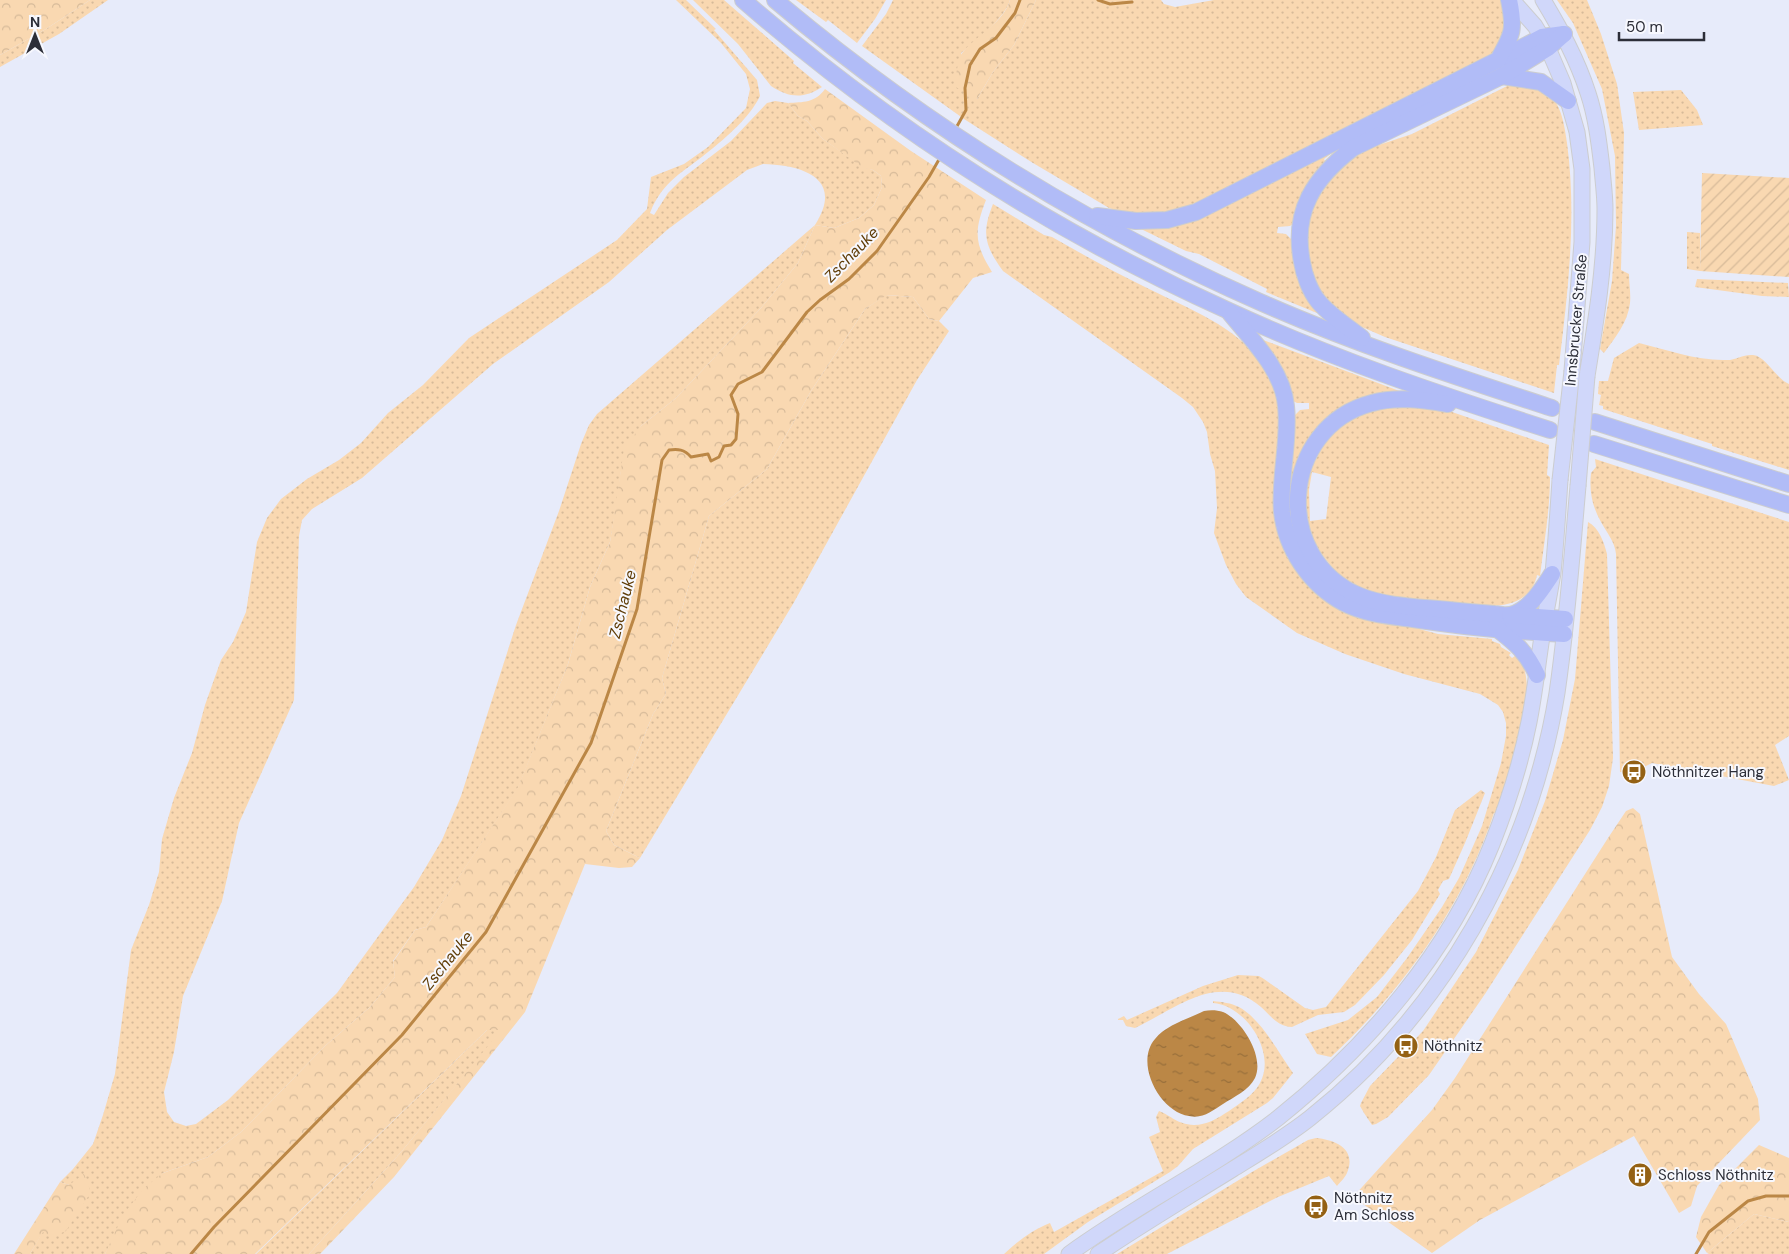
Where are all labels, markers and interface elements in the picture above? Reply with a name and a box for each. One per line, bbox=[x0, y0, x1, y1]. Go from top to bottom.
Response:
north arrow bbox=[10, 10, 60, 60]
scale bar bbox=[1619, 10, 1704, 42]
text: N bbox=[30, 13, 40, 31]
text: 50 m bbox=[1626, 17, 1663, 37]
water label: Zschauke bbox=[820, 222, 883, 287]
street label: Innsbrucker Straße bbox=[1560, 253, 1592, 387]
water label: Zschauke bbox=[604, 568, 641, 641]
bus stop icon: Nöthnitzer Hang bbox=[1621, 759, 1647, 785]
place label: Nöthnitzer Hang bbox=[1652, 762, 1764, 782]
water label: Zschauke bbox=[417, 927, 478, 994]
bus stop icon: Nöthnitz bbox=[1393, 1033, 1419, 1059]
place label: Nöthnitz bbox=[1424, 1036, 1483, 1056]
building icon: Schloss Nöthnitz bbox=[1627, 1162, 1653, 1188]
place label: Schloss Nöthnitz bbox=[1658, 1165, 1774, 1185]
place label: Nöthnitz Am Schloss bbox=[1334, 1188, 1415, 1225]
bus stop icon: Nöthnitz Am Schloss bbox=[1303, 1194, 1329, 1220]

